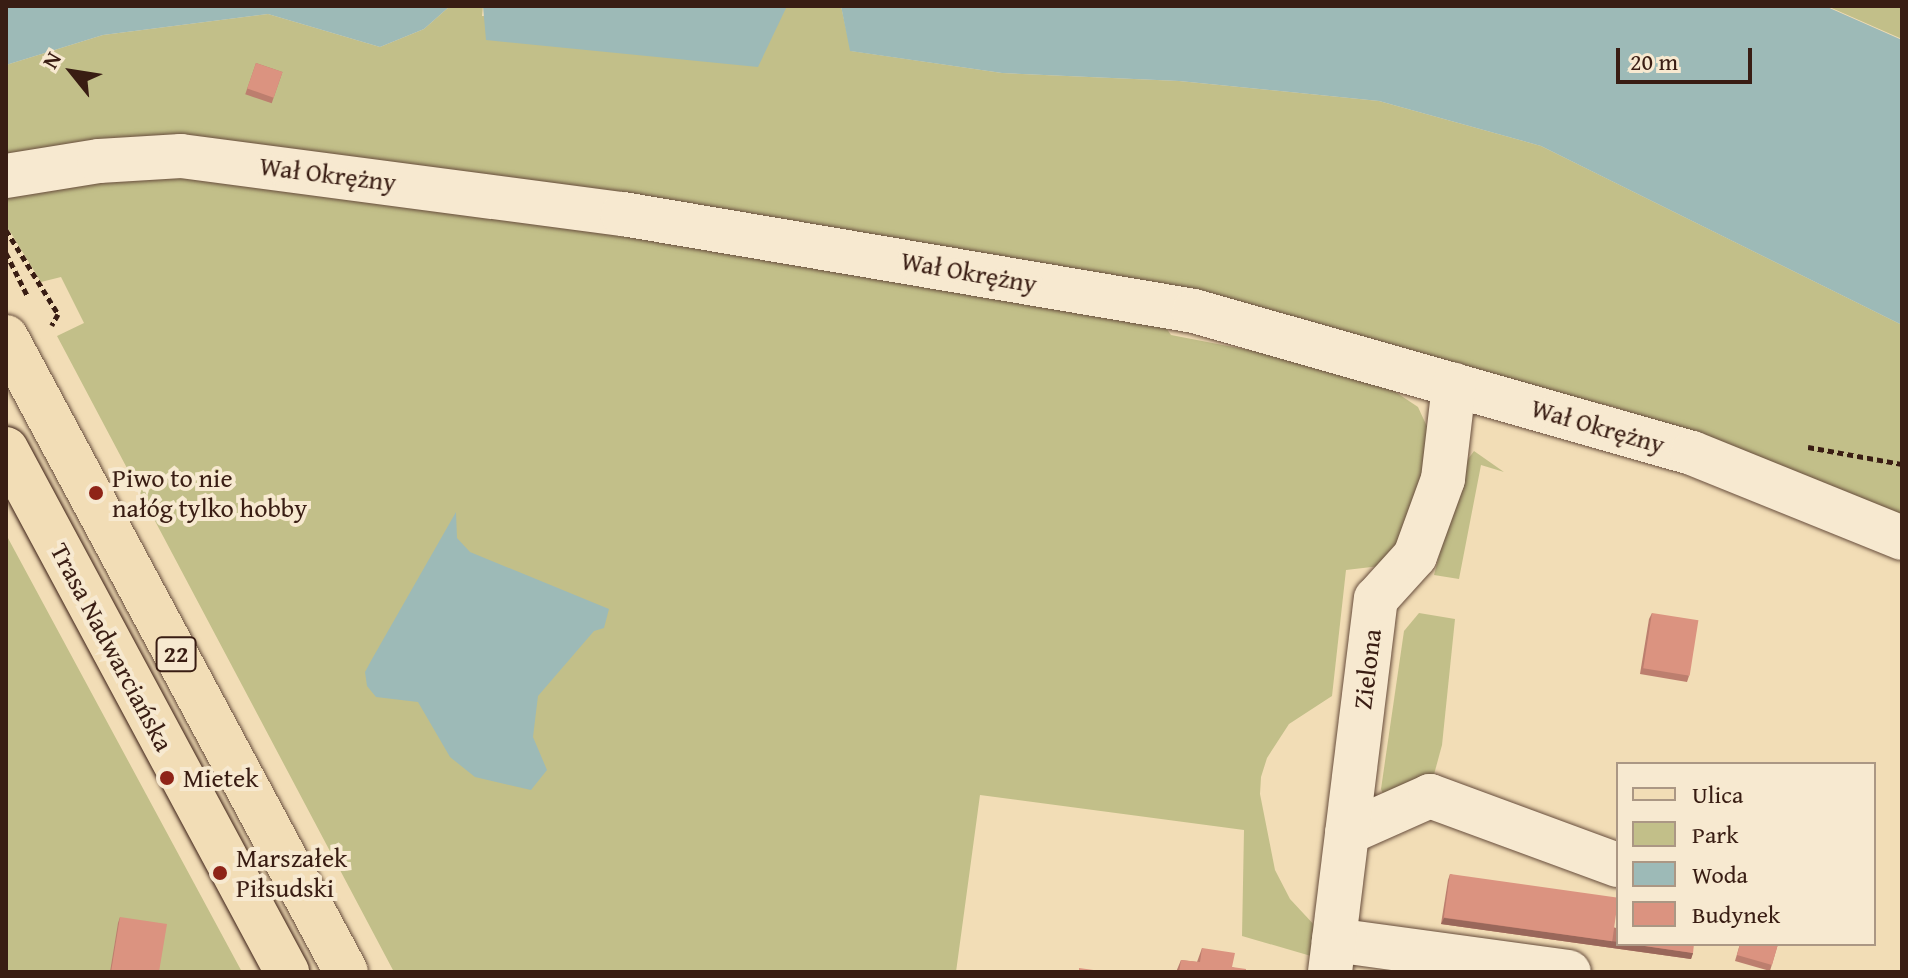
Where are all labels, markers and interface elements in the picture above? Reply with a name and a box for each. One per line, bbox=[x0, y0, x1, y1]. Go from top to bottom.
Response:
north arrow bbox=[32, 32, 112, 112]
scale bar bbox=[1620, 32, 1756, 82]
text: 20 m bbox=[1630, 44, 1678, 79]
text: N bbox=[34, 46, 69, 74]
street label: Wał Okrężny bbox=[258, 150, 398, 198]
street label: Wał Okrężny bbox=[899, 245, 1039, 299]
street label: Wał Okrężny bbox=[1528, 392, 1668, 460]
place label: Piwo to nie nałóg tylko hobby bbox=[112, 462, 307, 524]
marker: Piwo to nie nałóg tylko hobby bbox=[87, 484, 105, 502]
street label: Trasa Nadwarciańska bbox=[44, 538, 180, 756]
street label: Zielona bbox=[1347, 627, 1387, 711]
road number: 22 bbox=[154, 634, 198, 674]
place label: Mietek bbox=[183, 762, 258, 794]
legend bbox=[1616, 762, 1876, 946]
marker: Mietek bbox=[158, 769, 176, 787]
text: Ulica bbox=[1692, 777, 1743, 812]
text: Park bbox=[1692, 817, 1738, 852]
place label: Marszałek Piłsudski bbox=[236, 842, 347, 904]
text: Woda bbox=[1692, 857, 1748, 892]
marker: Marszałek Piłsudski bbox=[211, 864, 229, 882]
text: Budynek bbox=[1692, 897, 1780, 932]

